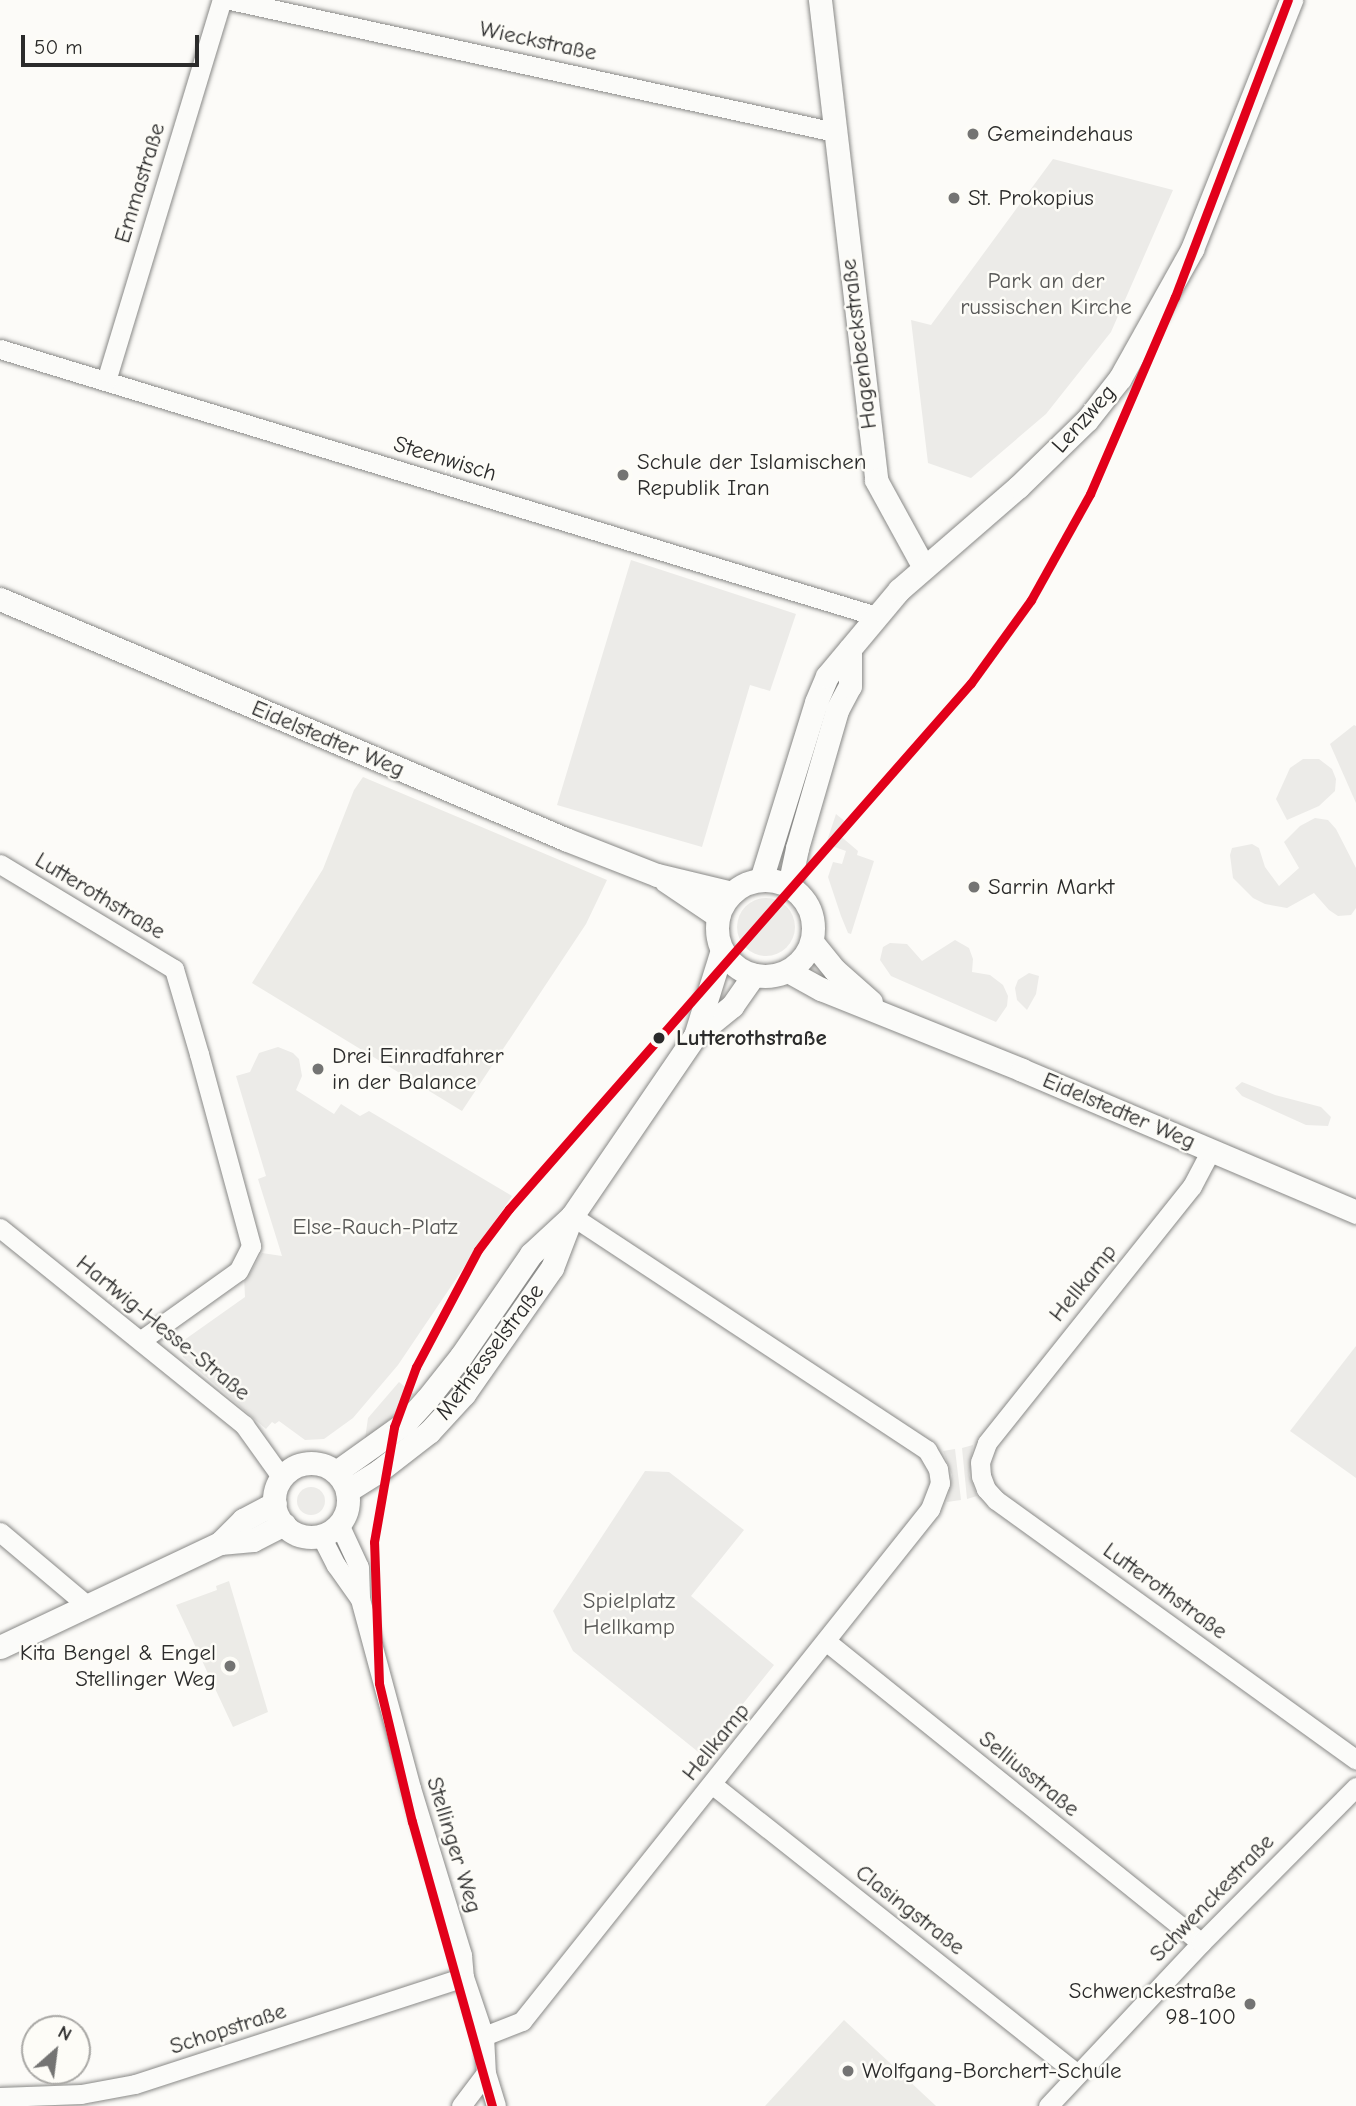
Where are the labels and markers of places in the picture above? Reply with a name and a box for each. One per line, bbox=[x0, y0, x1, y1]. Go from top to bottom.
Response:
place label: Gemeindehaus bbox=[987, 120, 1133, 148]
marker: Gemeindehaus bbox=[965, 126, 981, 142]
place label: St. Prokopius bbox=[968, 184, 1094, 212]
marker: St. Prokopius bbox=[946, 190, 962, 206]
place label: Schule der Islamischen Republik Iran bbox=[637, 448, 867, 502]
marker: Schule der Islamischen Republik Iran bbox=[615, 467, 631, 483]
place label: Sarrin Markt bbox=[988, 873, 1114, 901]
marker: Sarrin Markt bbox=[966, 879, 982, 895]
place label: Lutterothstraße bbox=[676, 1024, 827, 1052]
marker: Lutterothstraße bbox=[648, 1027, 670, 1049]
place label: Drei Einradfahrer in der Balance bbox=[332, 1042, 504, 1096]
marker: Drei Einradfahrer in der Balance bbox=[310, 1061, 326, 1077]
place label: Kita Bengel & Engel Stellinger Weg bbox=[20, 1639, 216, 1693]
marker: Kita Bengel & Engel Stellinger Weg bbox=[222, 1658, 238, 1674]
place label: Schwenckestraße 98-100 bbox=[1069, 1977, 1236, 2031]
marker: Schwenckestraße 98-100 bbox=[1242, 1996, 1258, 2012]
place label: Wolfgang-Borchert-Schule bbox=[862, 2057, 1122, 2085]
marker: Wolfgang-Borchert-Schule bbox=[840, 2063, 856, 2079]

